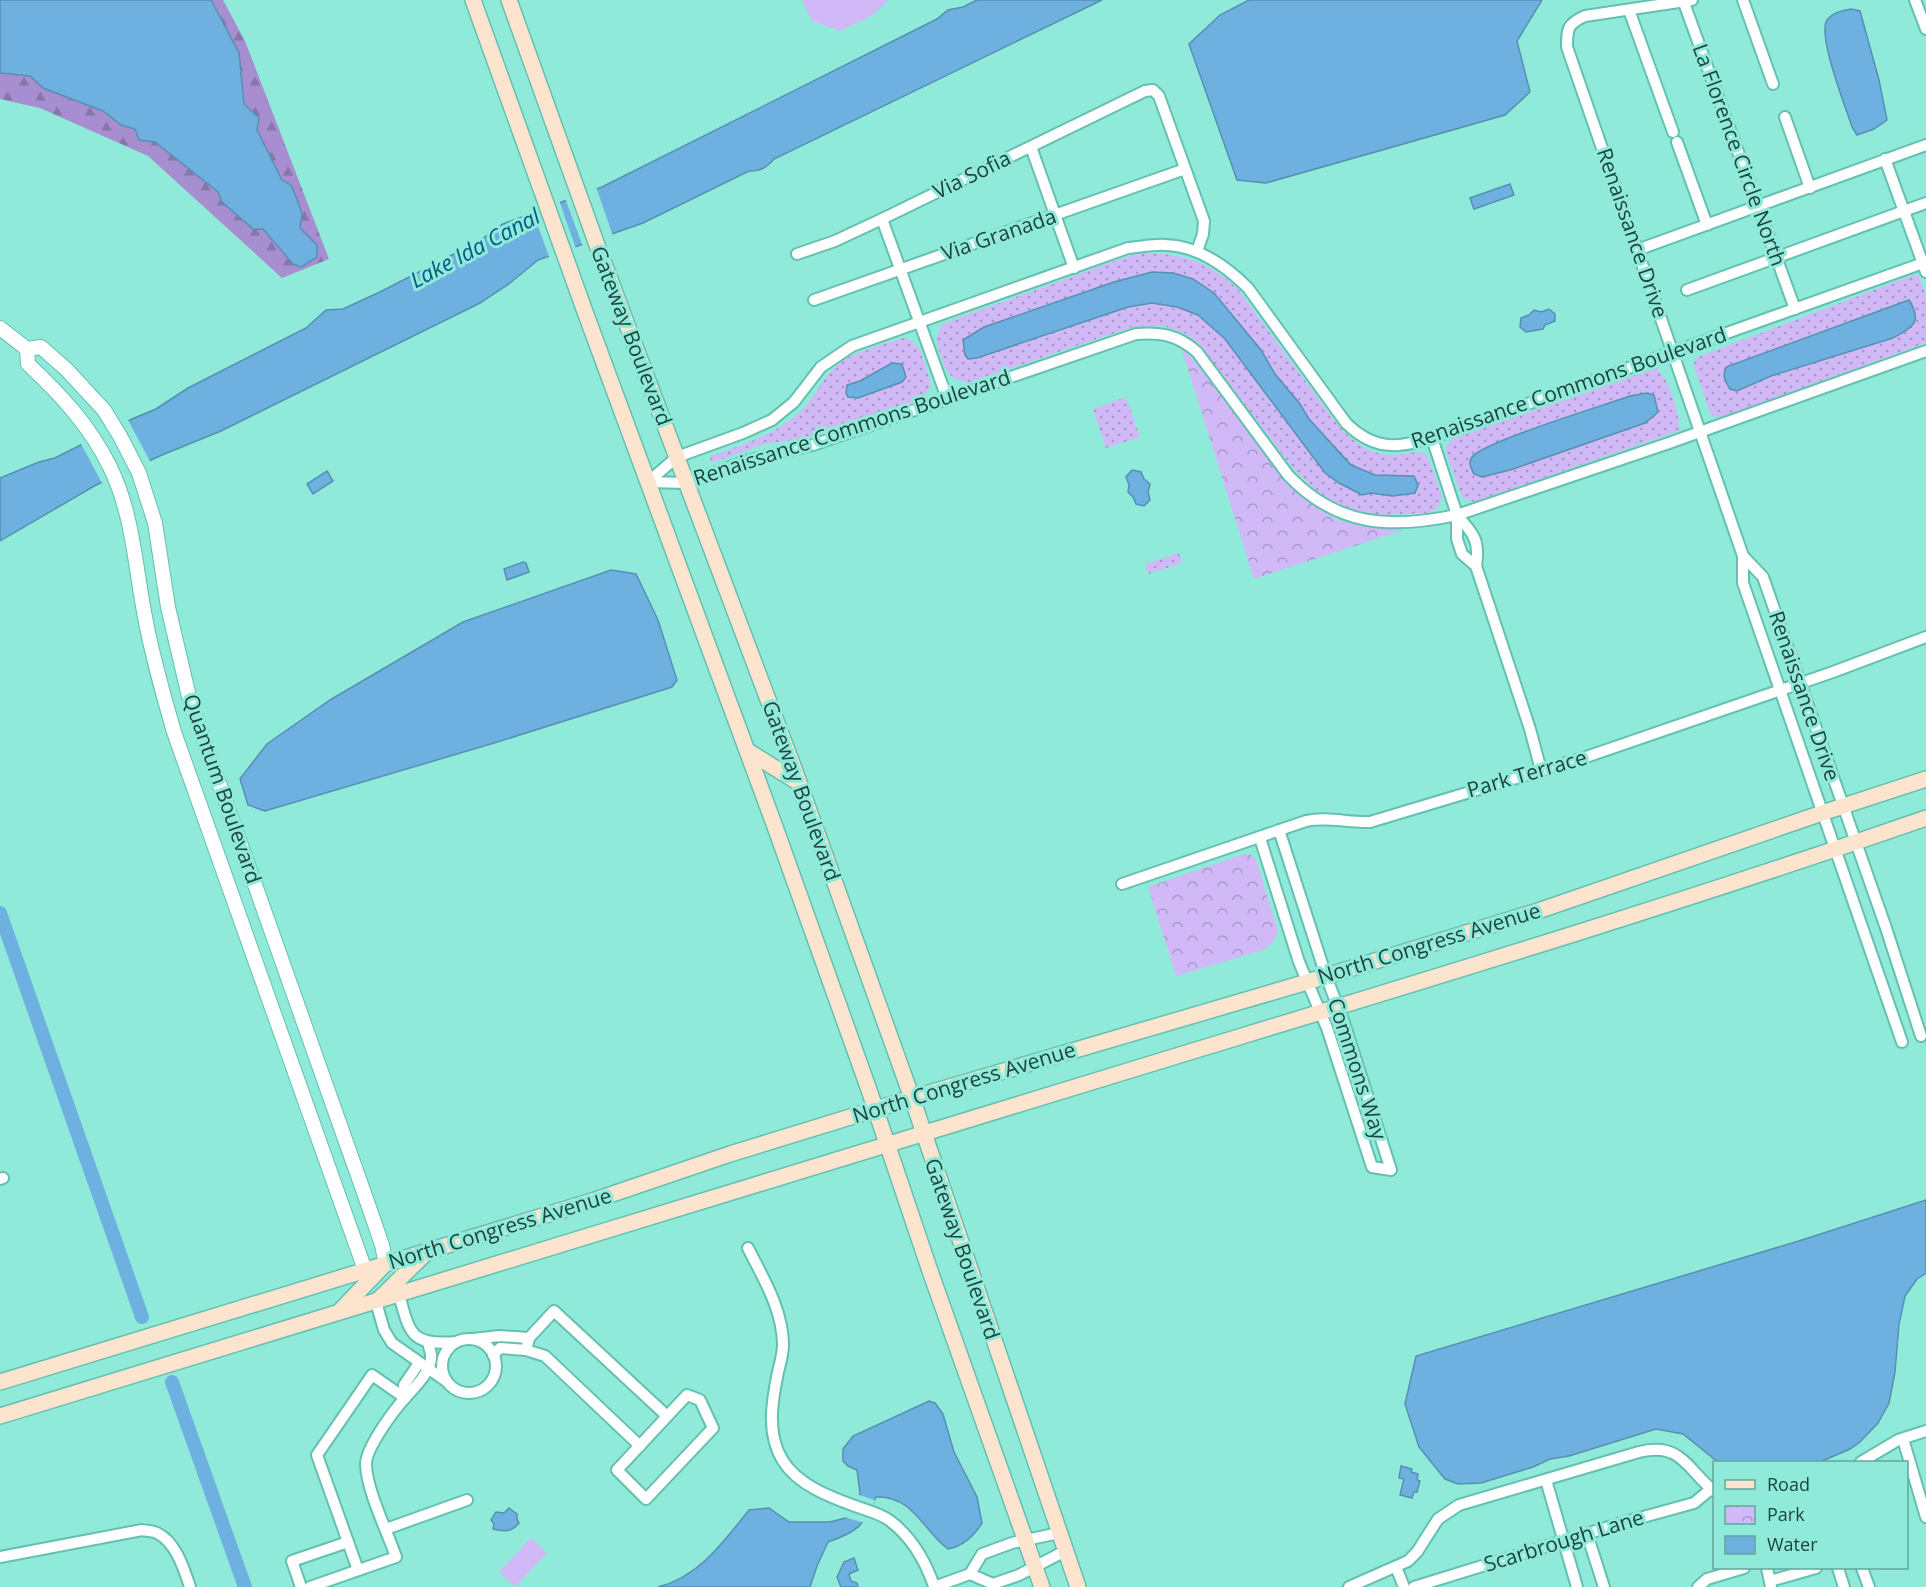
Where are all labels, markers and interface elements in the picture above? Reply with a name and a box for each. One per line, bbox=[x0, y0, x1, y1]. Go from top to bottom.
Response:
street label: La Florence Circle North bbox=[1687, 40, 1793, 270]
street label: Via Sofia bbox=[928, 143, 1015, 205]
street label: Renaissance Drive bbox=[1591, 144, 1675, 321]
water label: Lake Ida Canal bbox=[404, 200, 545, 294]
street label: Via Granada bbox=[938, 201, 1060, 267]
street label: Gateway Boulevard bbox=[585, 242, 679, 429]
street label: Renaissance Commons Boulevard bbox=[1407, 320, 1730, 454]
street label: Renaissance Commons Boulevard bbox=[690, 362, 1014, 492]
street label: Renaissance Drive bbox=[1763, 607, 1847, 784]
street label: Quantum Boulevard bbox=[177, 690, 269, 887]
street label: Gateway Boulevard bbox=[756, 697, 848, 885]
street label: Park Terrace bbox=[1464, 743, 1590, 804]
street label: North Congress Avenue bbox=[1314, 896, 1544, 990]
street label: Commons Way bbox=[1322, 994, 1394, 1144]
street label: North Congress Avenue bbox=[849, 1035, 1079, 1129]
street label: Gateway Boulevard bbox=[919, 1154, 1007, 1343]
street label: North Congress Avenue bbox=[385, 1181, 615, 1275]
legend bbox=[1713, 1461, 1908, 1569]
text: Road bbox=[1767, 1472, 1810, 1496]
street label: Scarbrough Lane bbox=[1480, 1502, 1647, 1578]
text: Park bbox=[1767, 1502, 1805, 1526]
text: Water bbox=[1767, 1532, 1818, 1556]

